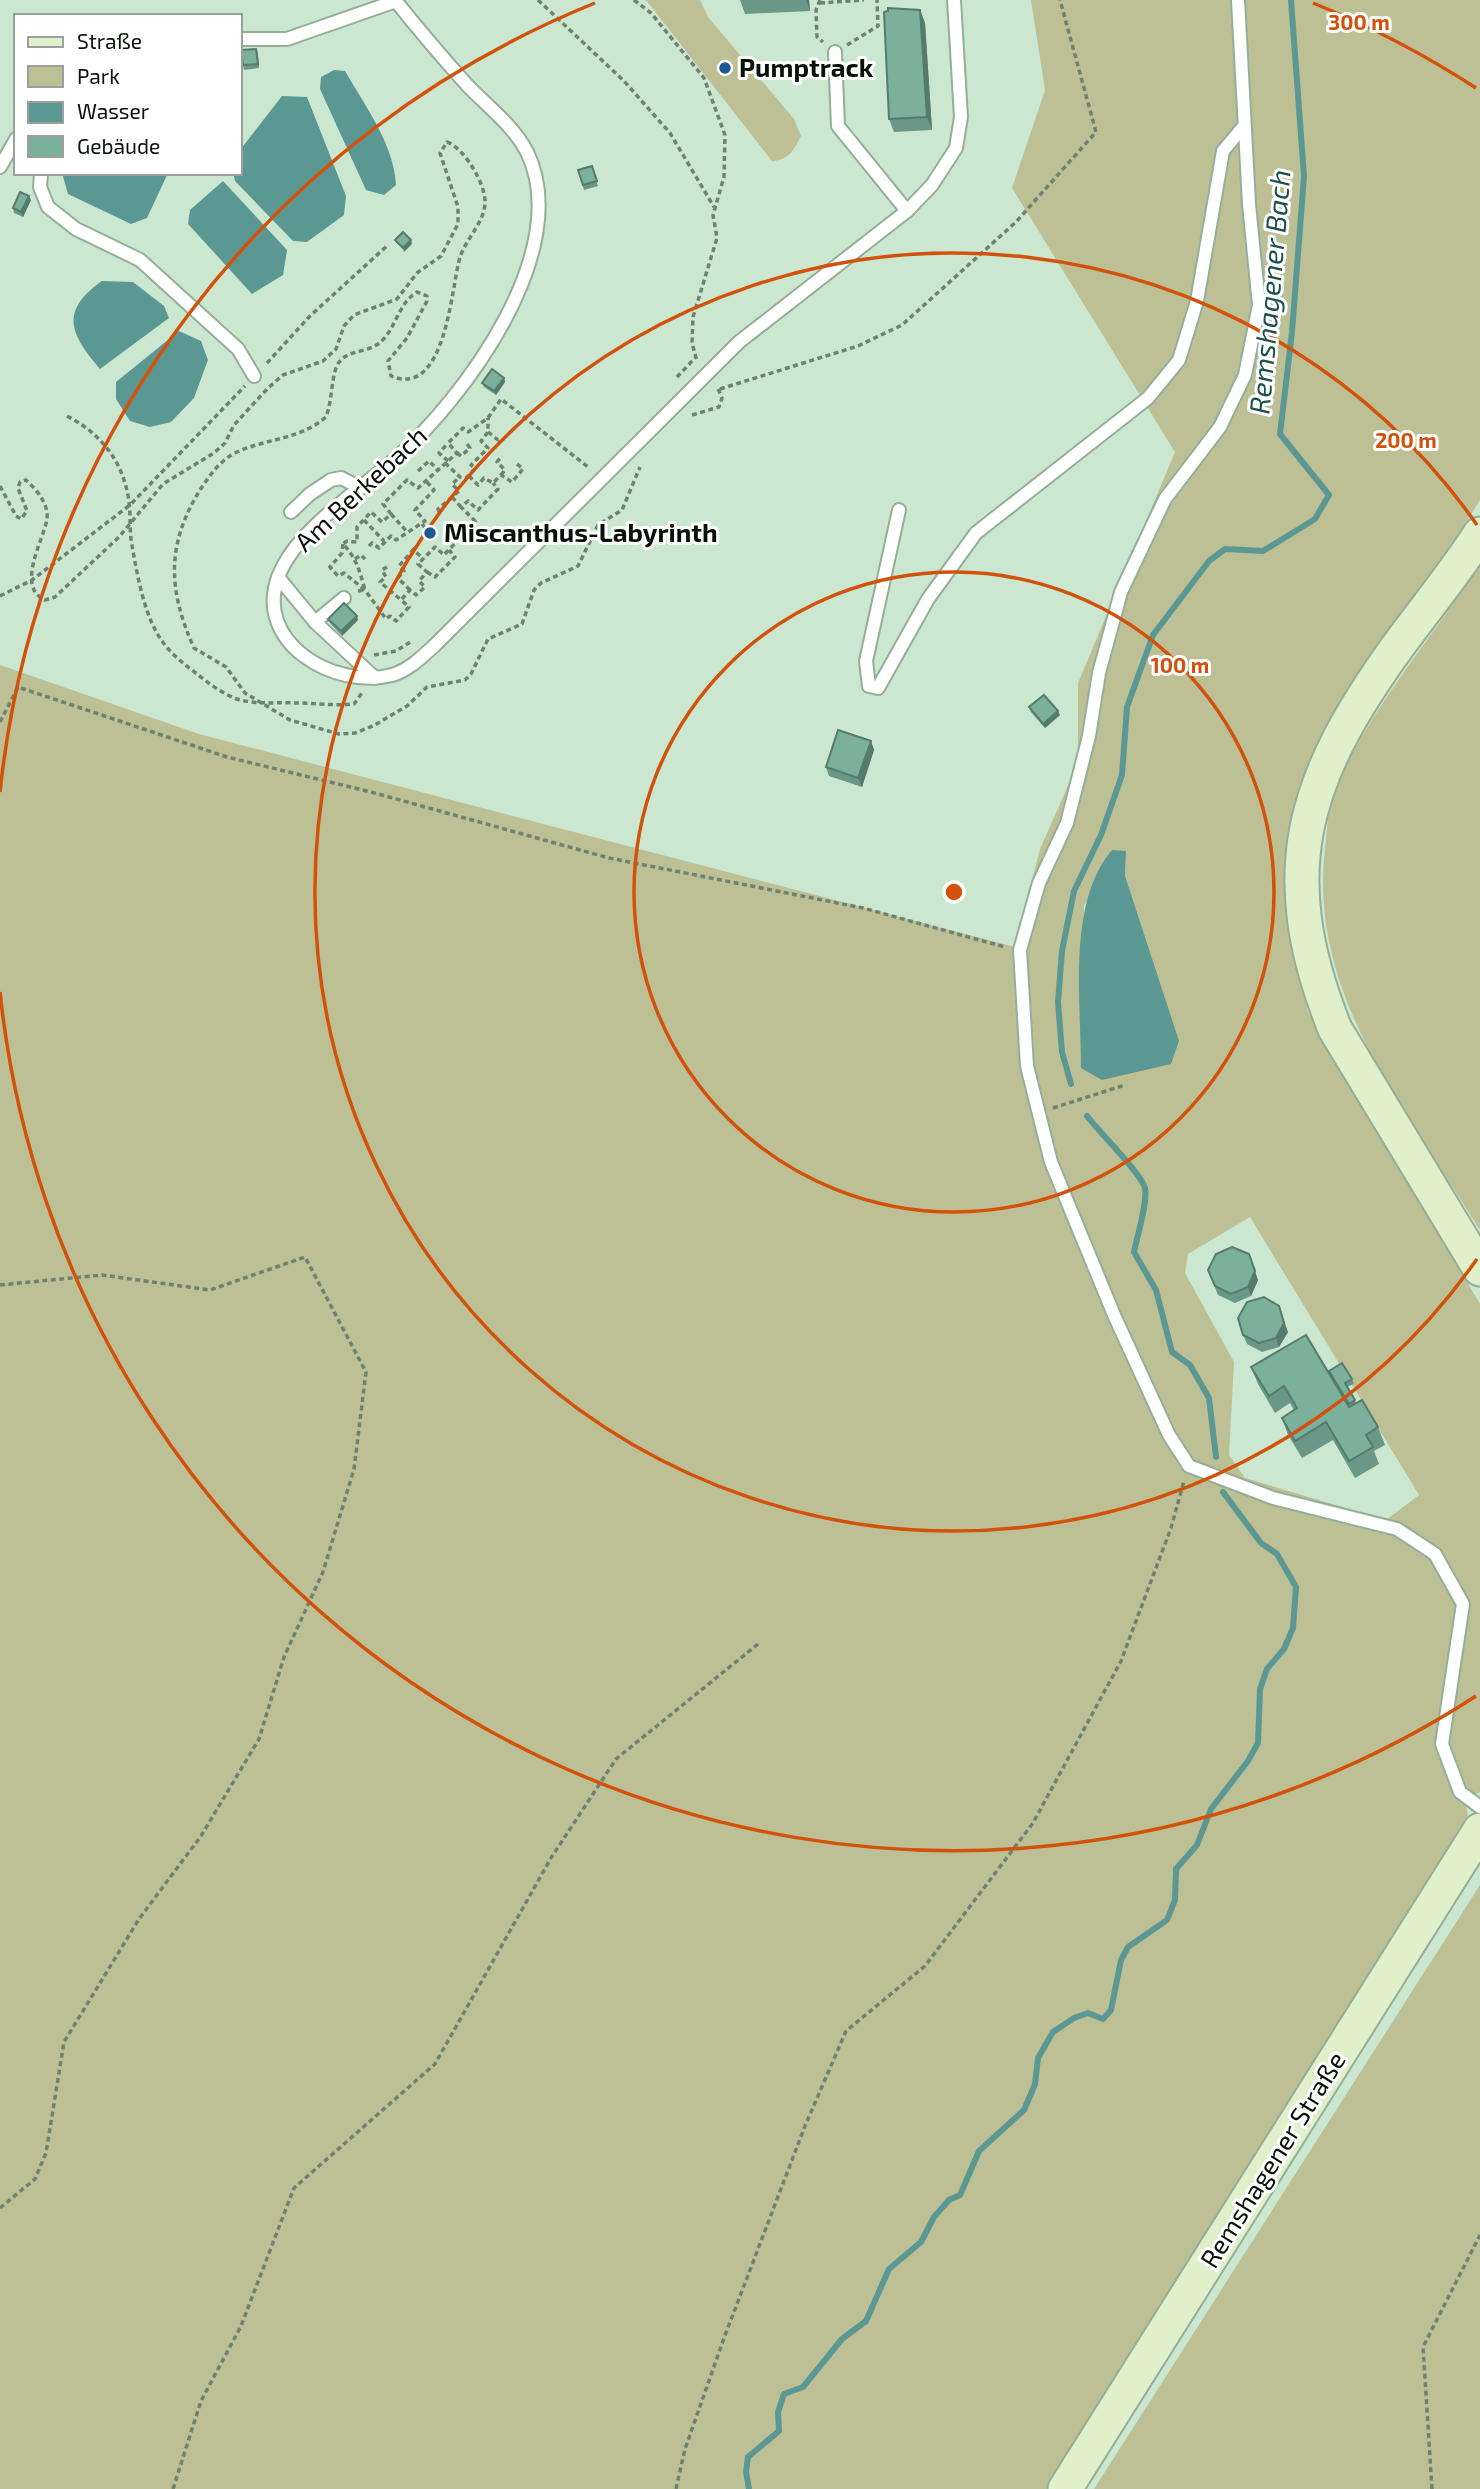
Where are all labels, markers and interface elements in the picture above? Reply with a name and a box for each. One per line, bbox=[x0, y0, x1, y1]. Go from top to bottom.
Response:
text: 300 m bbox=[1328, 9, 1390, 34]
legend bbox=[14, 14, 242, 175]
text: Straße bbox=[77, 28, 142, 53]
place label: Pumptrack bbox=[739, 51, 874, 82]
marker: Pumptrack bbox=[717, 60, 733, 76]
text: Park bbox=[77, 63, 120, 88]
text: Wasser bbox=[77, 98, 150, 123]
text: Gebäude bbox=[77, 133, 160, 158]
water label: Remshagener Bach bbox=[1241, 168, 1297, 416]
street label: Am Berkebach bbox=[288, 419, 432, 557]
text: 200 m bbox=[1375, 427, 1437, 452]
place label: Miscanthus-Labyrinth bbox=[444, 516, 718, 548]
marker: Miscanthus-Labyrinth bbox=[422, 525, 438, 541]
text: 100 m bbox=[1151, 652, 1209, 677]
centre of rings bbox=[942, 880, 966, 904]
street label: Remshagener Straße bbox=[1193, 2045, 1351, 2273]

